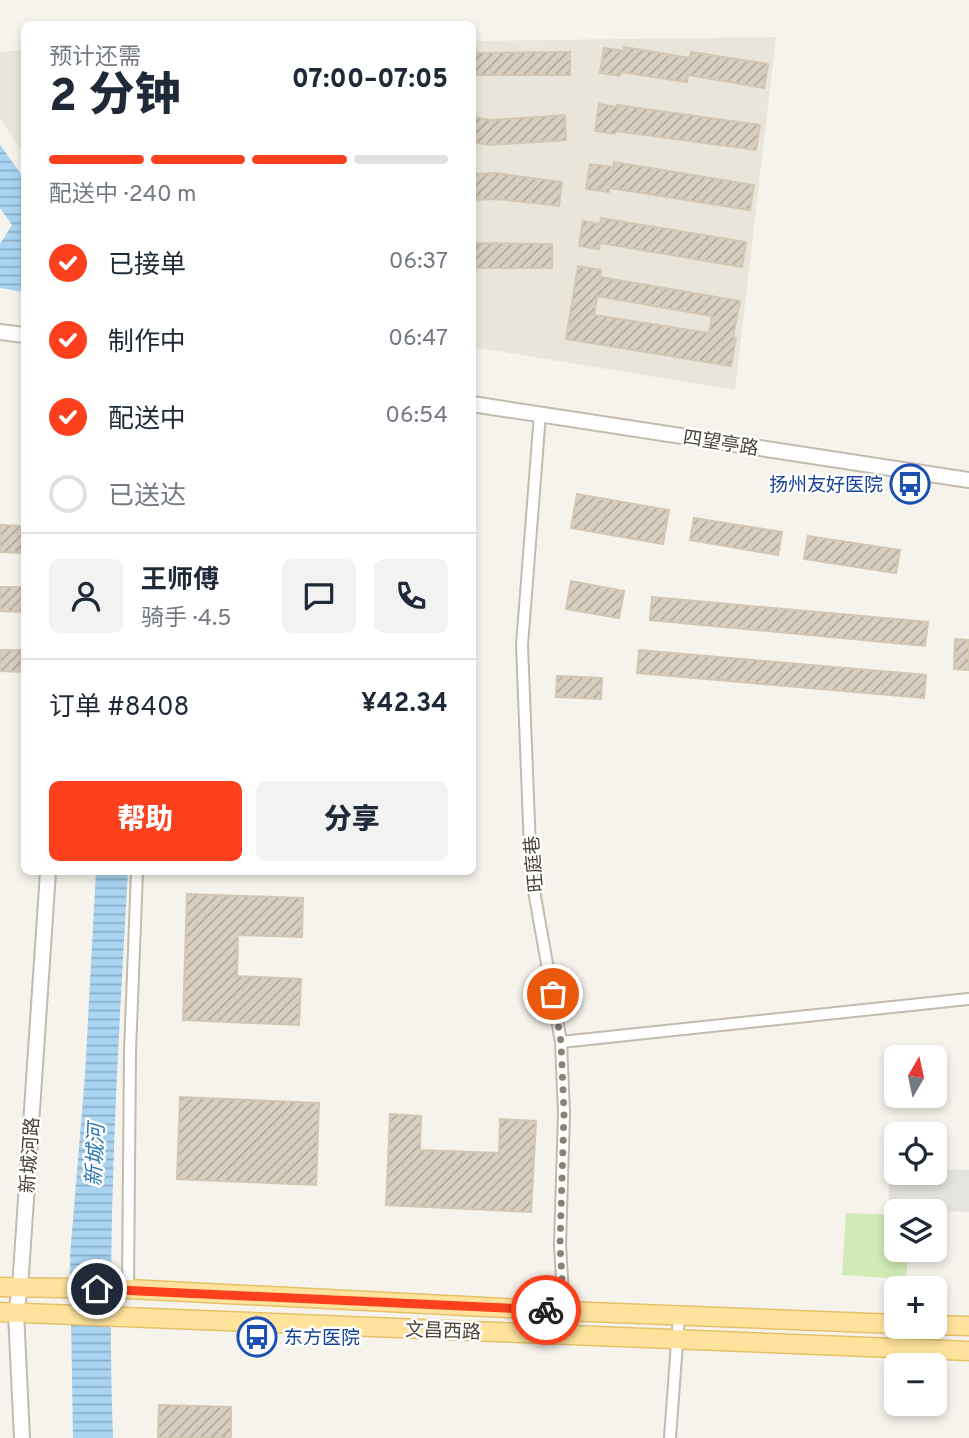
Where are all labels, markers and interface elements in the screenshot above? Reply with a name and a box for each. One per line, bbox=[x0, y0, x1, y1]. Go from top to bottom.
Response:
text: 预计还需 bbox=[49, 44, 141, 73]
text: 07:00–07:05 bbox=[292, 64, 448, 97]
text: 2 分钟 bbox=[49, 69, 181, 128]
text: 配送中 · 240 m bbox=[49, 181, 197, 210]
icon: check bbox=[49, 244, 87, 282]
text: 06:37 bbox=[389, 248, 448, 277]
text: 已接单 bbox=[108, 250, 186, 283]
icon: check bbox=[49, 321, 87, 359]
text: 06:47 bbox=[388, 325, 448, 354]
text: 制作中 bbox=[108, 327, 186, 360]
icon: check bbox=[49, 398, 87, 436]
text: 06:54 bbox=[385, 402, 448, 431]
text: 配送中 bbox=[108, 404, 186, 437]
street label: 四望亭路 bbox=[681, 426, 760, 462]
bus stop icon: 扬州友好医院 bbox=[889, 463, 931, 505]
place label: 扬州友好医院 bbox=[769, 474, 883, 498]
text: 已送达 bbox=[108, 481, 186, 514]
button: person bbox=[49, 559, 123, 633]
button: chat bbox=[282, 559, 356, 633]
button: phone bbox=[374, 559, 448, 633]
text: 王师傅 bbox=[141, 565, 219, 598]
text: 骑手 · 4.5 bbox=[141, 605, 232, 634]
text: ¥42.34 bbox=[361, 688, 448, 721]
text: 订单 #8408 bbox=[49, 692, 189, 725]
button: 帮助 bbox=[49, 781, 242, 861]
button: 分享 bbox=[256, 781, 448, 861]
street label: 旺庭巷 bbox=[521, 834, 549, 893]
pin bbox=[523, 964, 583, 1024]
icon: bag bbox=[534, 975, 572, 1013]
north arrow bbox=[884, 1045, 947, 1108]
map controls bbox=[884, 1045, 947, 1416]
street label: 新城河路 bbox=[16, 1116, 46, 1194]
water label: 新城河 bbox=[81, 1119, 112, 1187]
button: locate bbox=[884, 1122, 947, 1185]
button: layers bbox=[884, 1199, 947, 1262]
pin bbox=[67, 1259, 127, 1319]
icon: home bbox=[78, 1270, 116, 1308]
courier bbox=[511, 1275, 581, 1345]
button: + bbox=[884, 1276, 947, 1339]
icon: bike bbox=[527, 1291, 565, 1329]
bus stop icon: 东方医院 bbox=[236, 1316, 278, 1358]
street label: 文昌西路 bbox=[405, 1319, 481, 1345]
place label: 东方医院 bbox=[284, 1327, 360, 1351]
button: − bbox=[884, 1353, 947, 1416]

